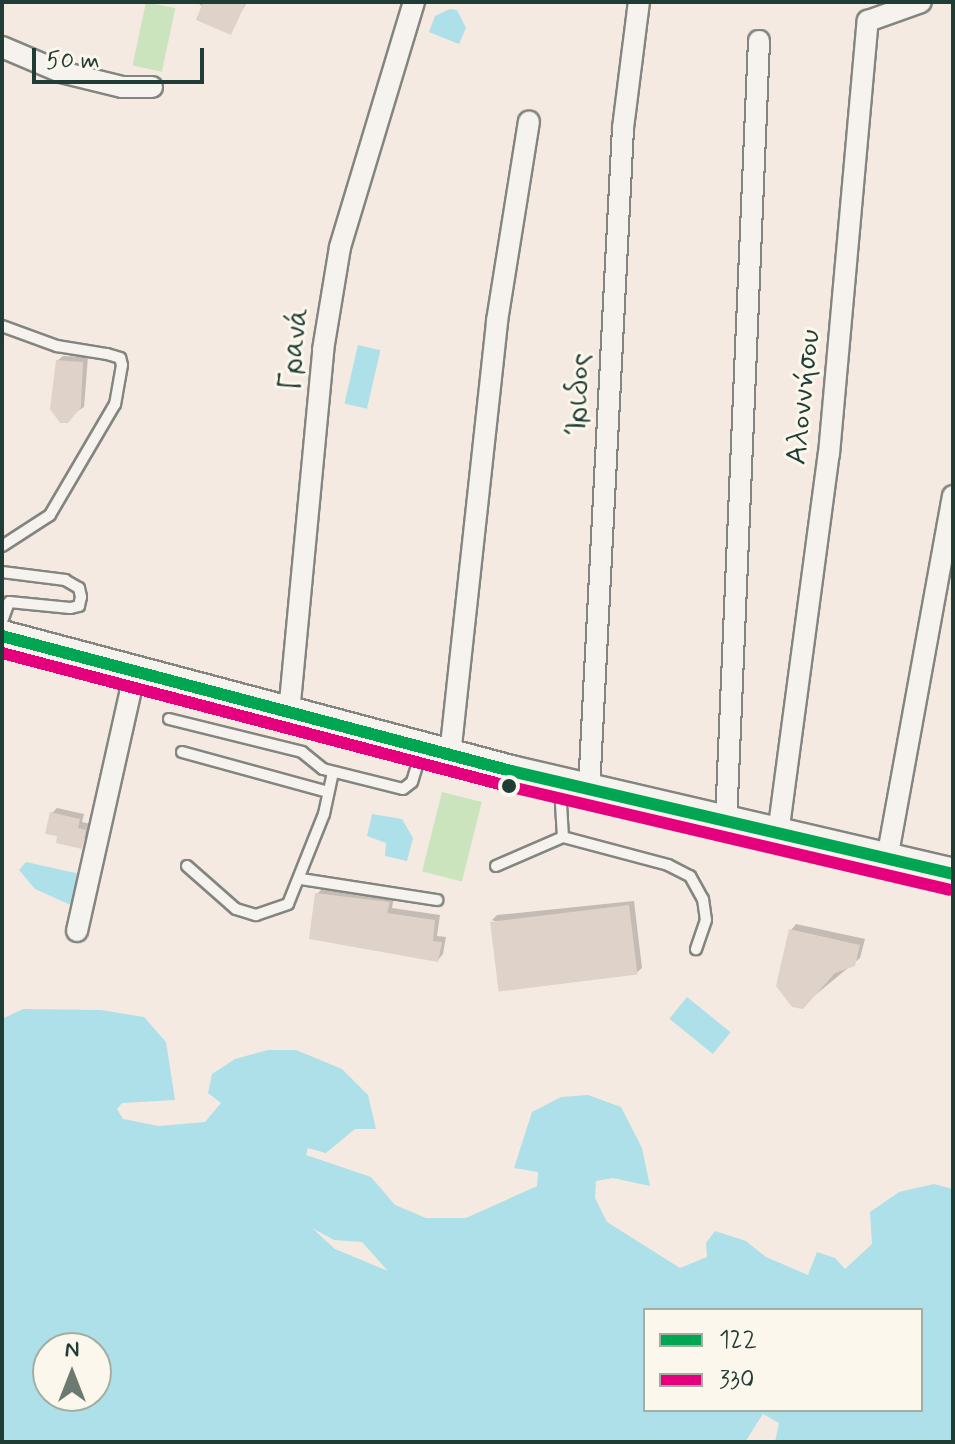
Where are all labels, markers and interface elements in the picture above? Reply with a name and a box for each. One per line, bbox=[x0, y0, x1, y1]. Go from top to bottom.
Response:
scale bar bbox=[36, 32, 208, 82]
text: 50 m bbox=[46, 46, 100, 77]
street label: Γρανά bbox=[272, 305, 318, 393]
street label: Αλοννήσου bbox=[779, 328, 829, 466]
street label: Ίριδος bbox=[559, 352, 599, 436]
unlabelled marker bbox=[501, 778, 517, 794]
legend bbox=[643, 1308, 923, 1412]
text: 122 bbox=[719, 1325, 757, 1356]
north arrow bbox=[32, 1332, 112, 1412]
text: N bbox=[65, 1336, 79, 1364]
text: 330 bbox=[719, 1365, 754, 1396]

